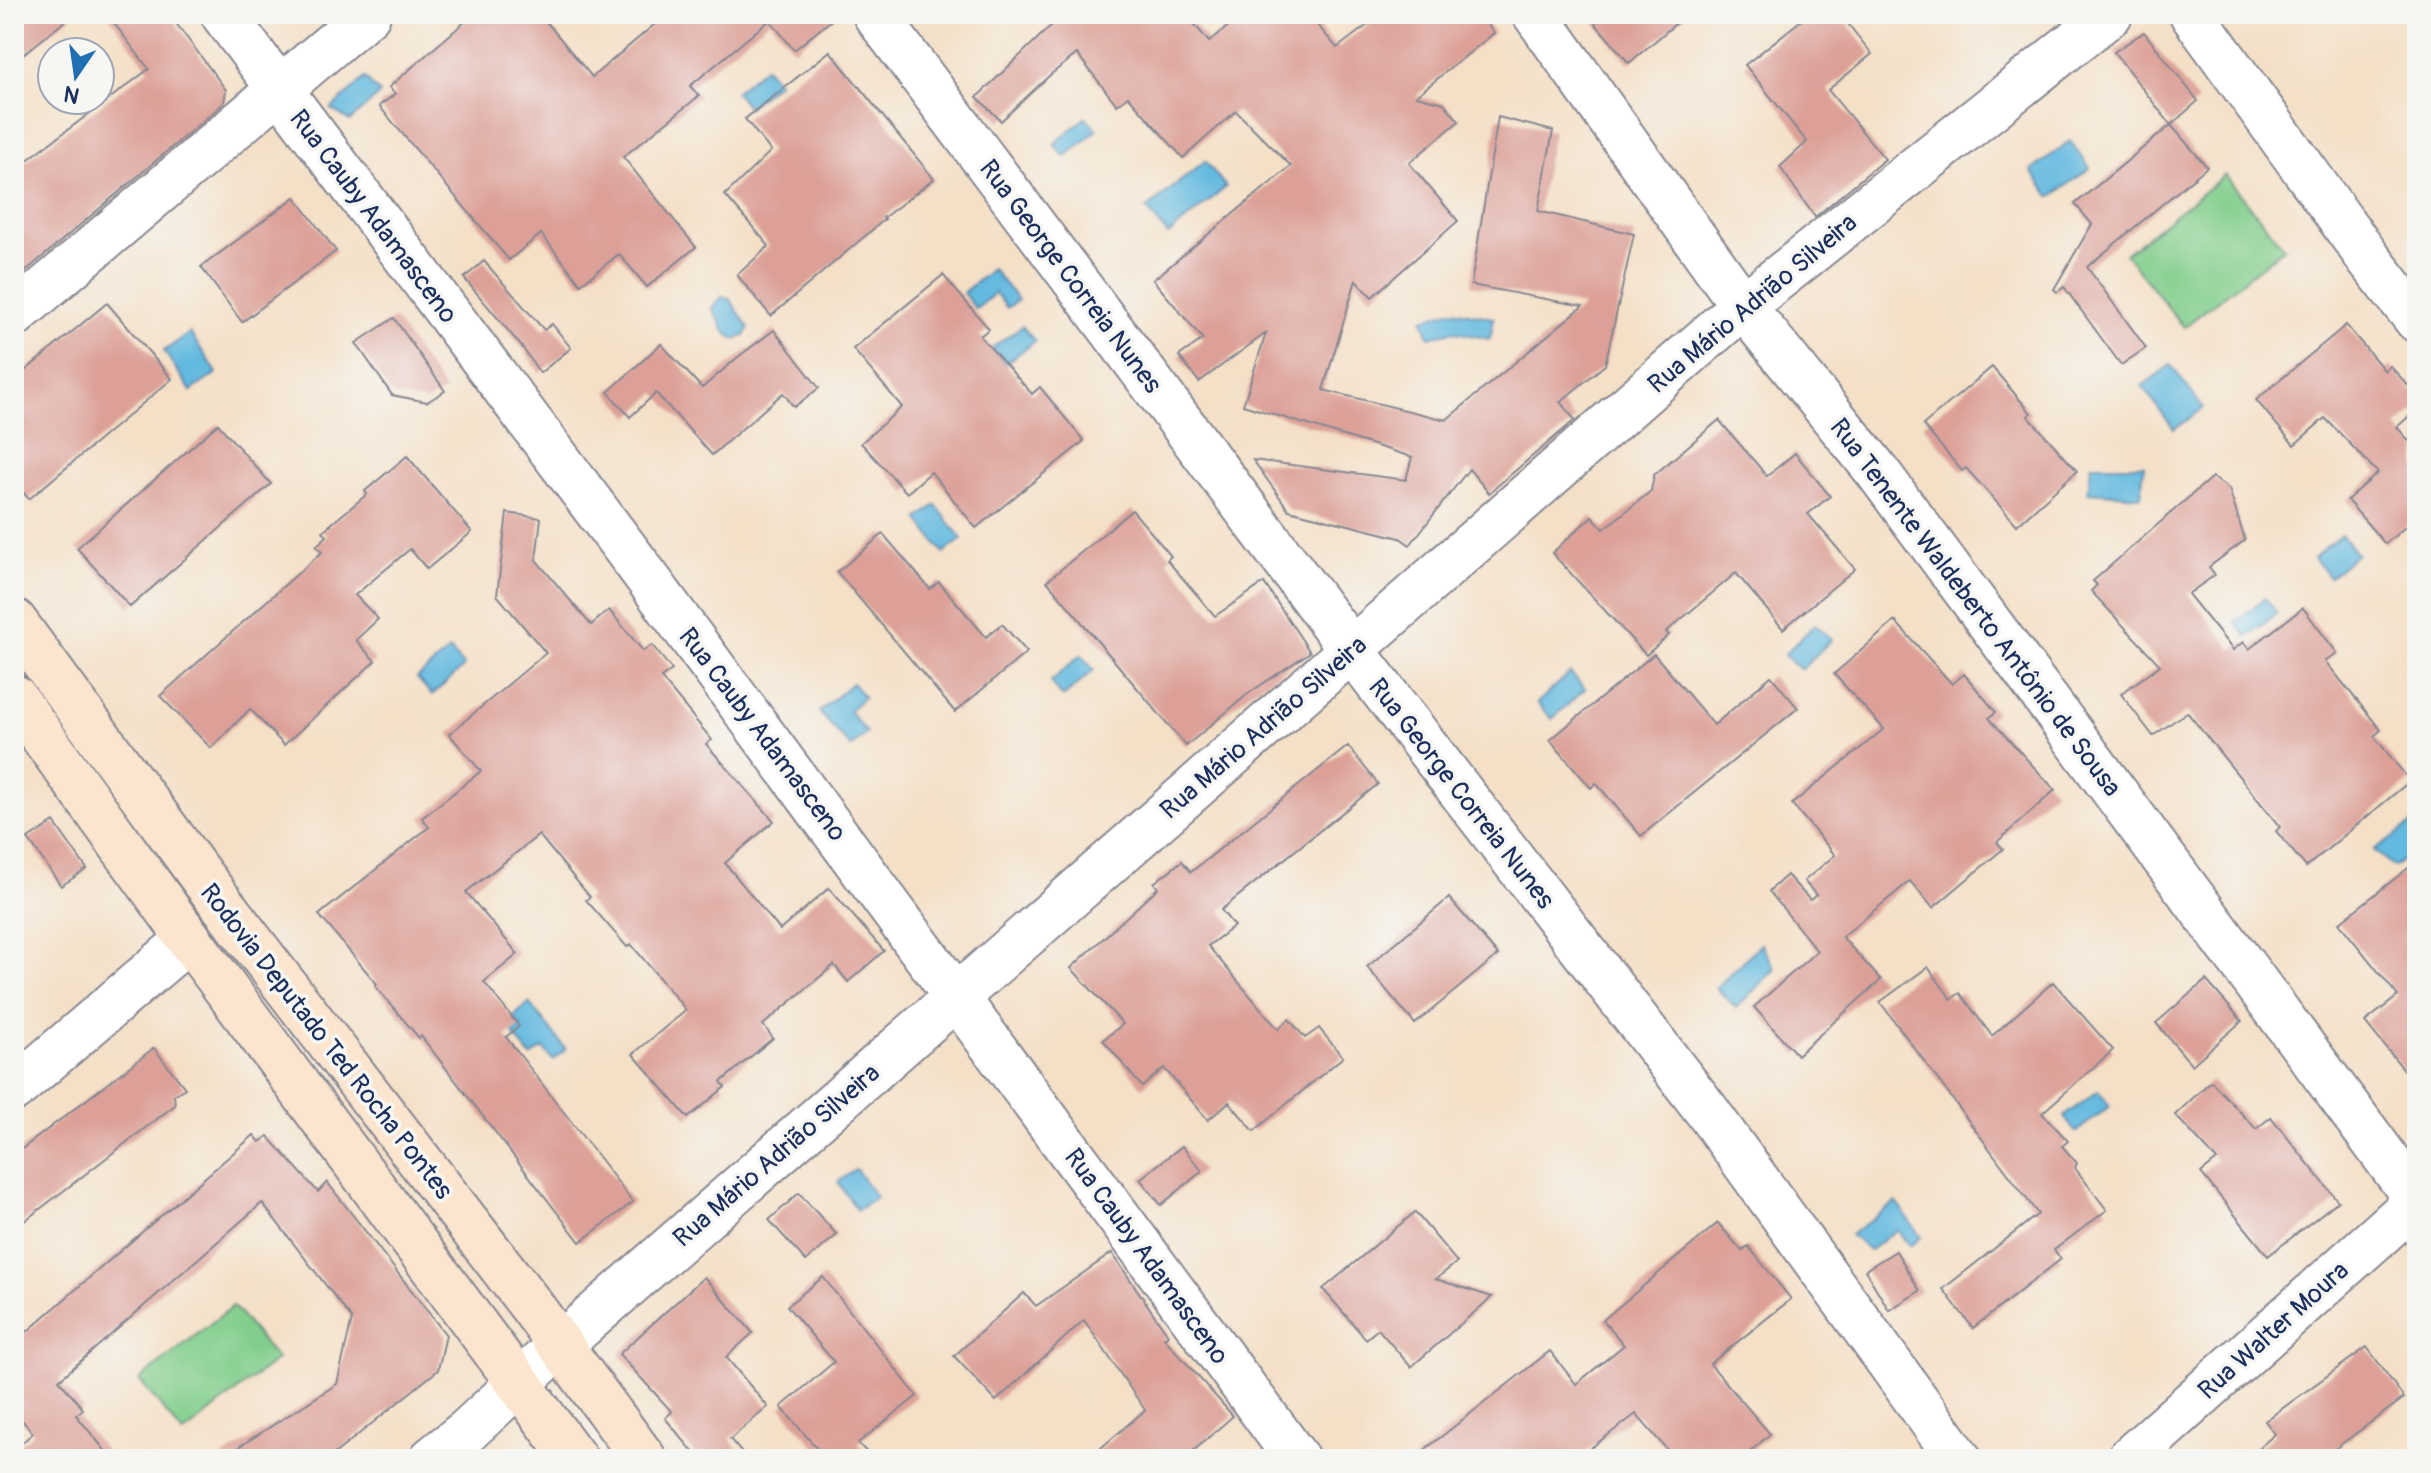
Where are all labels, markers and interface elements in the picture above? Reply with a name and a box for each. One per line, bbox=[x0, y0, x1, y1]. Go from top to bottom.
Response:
north arrow bbox=[36, 36, 116, 116]
text: N bbox=[61, 79, 82, 110]
street label: Rua Cauby Adamasceno bbox=[282, 103, 464, 330]
street label: Rua George Correia Nunes bbox=[972, 154, 1169, 400]
street label: Rua Mário Adrião Silveira bbox=[1642, 207, 1864, 401]
street label: Rua Tenente Waldeberto Antônio de Sousa bbox=[1822, 412, 2128, 803]
street label: Rua Cauby Adamasceno bbox=[671, 621, 853, 848]
street label: Rua Mário Adrião Silveira bbox=[1154, 629, 1374, 826]
street label: Rua George Correia Nunes bbox=[1361, 672, 1561, 916]
street label: Rodovia Deputado Ted Rocha Pontes bbox=[193, 877, 460, 1206]
street label: Rua Mário Adrião Silveira bbox=[667, 1057, 887, 1254]
street label: Rua Cauby Adamasceno bbox=[1057, 1142, 1235, 1371]
street label: Rua Walter Moura bbox=[2192, 1255, 2356, 1407]

